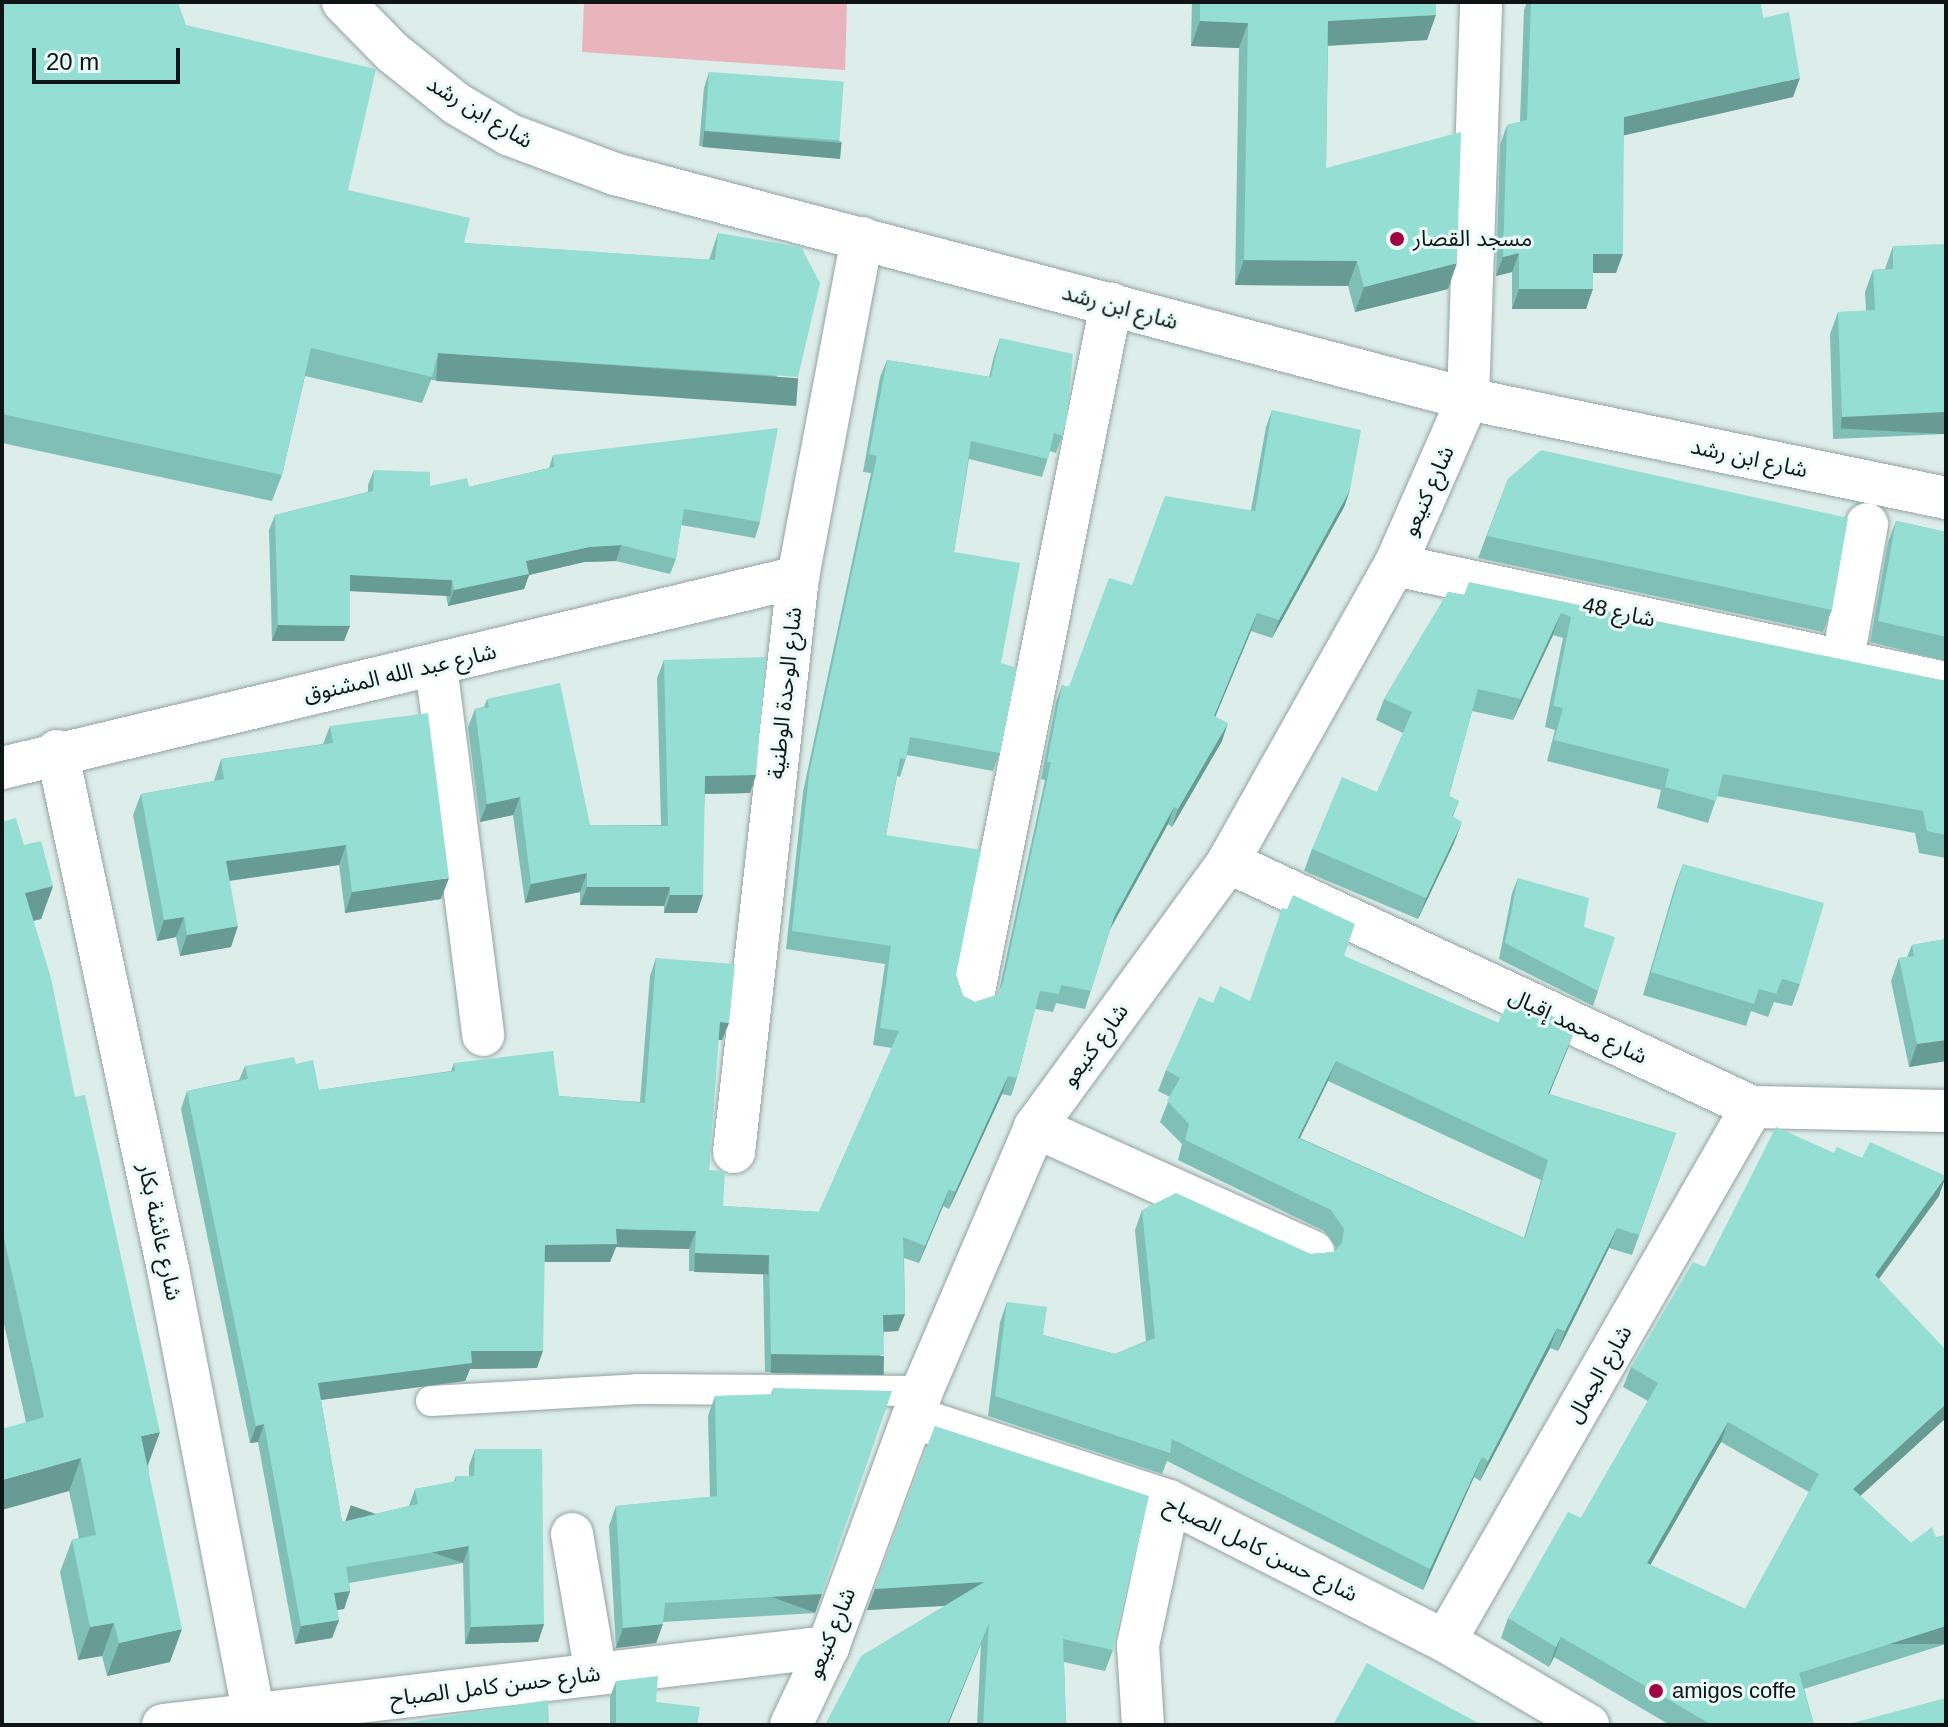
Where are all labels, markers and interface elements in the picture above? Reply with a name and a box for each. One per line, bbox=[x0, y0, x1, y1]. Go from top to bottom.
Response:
scale bar bbox=[36, 32, 184, 82]
text: 20 m bbox=[46, 48, 99, 75]
street label: شارع ابن رشد bbox=[422, 70, 538, 154]
place label: مسجد القصار bbox=[1413, 226, 1532, 252]
marker: مسجد القصار bbox=[1388, 230, 1406, 248]
street label: شارع ابن رشد bbox=[1059, 279, 1181, 335]
street label: شارع ابن رشد bbox=[1688, 433, 1810, 483]
street label: شارع كنيعو bbox=[1396, 442, 1460, 540]
street label: شارع 48 bbox=[1580, 591, 1658, 633]
street label: شارع الوحدة الوطنية bbox=[763, 606, 807, 780]
street label: شارع عبد الله المشنوق bbox=[301, 638, 499, 708]
street label: شارع محمد إقبال bbox=[1505, 982, 1651, 1070]
street label: شارع كنيعو bbox=[1056, 999, 1134, 1091]
street label: شارع عائشة بكار bbox=[133, 1161, 187, 1303]
street label: شارع الجمال bbox=[1560, 1320, 1638, 1428]
street label: شارع حسن كامل الصباح bbox=[1160, 1491, 1362, 1607]
street label: شارع كنيعو bbox=[801, 1584, 861, 1682]
street label: شارع حسن كامل الصباح bbox=[388, 1660, 602, 1712]
place label: amigos coffe bbox=[1672, 1678, 1796, 1704]
marker: amigos coffe bbox=[1647, 1682, 1665, 1700]

